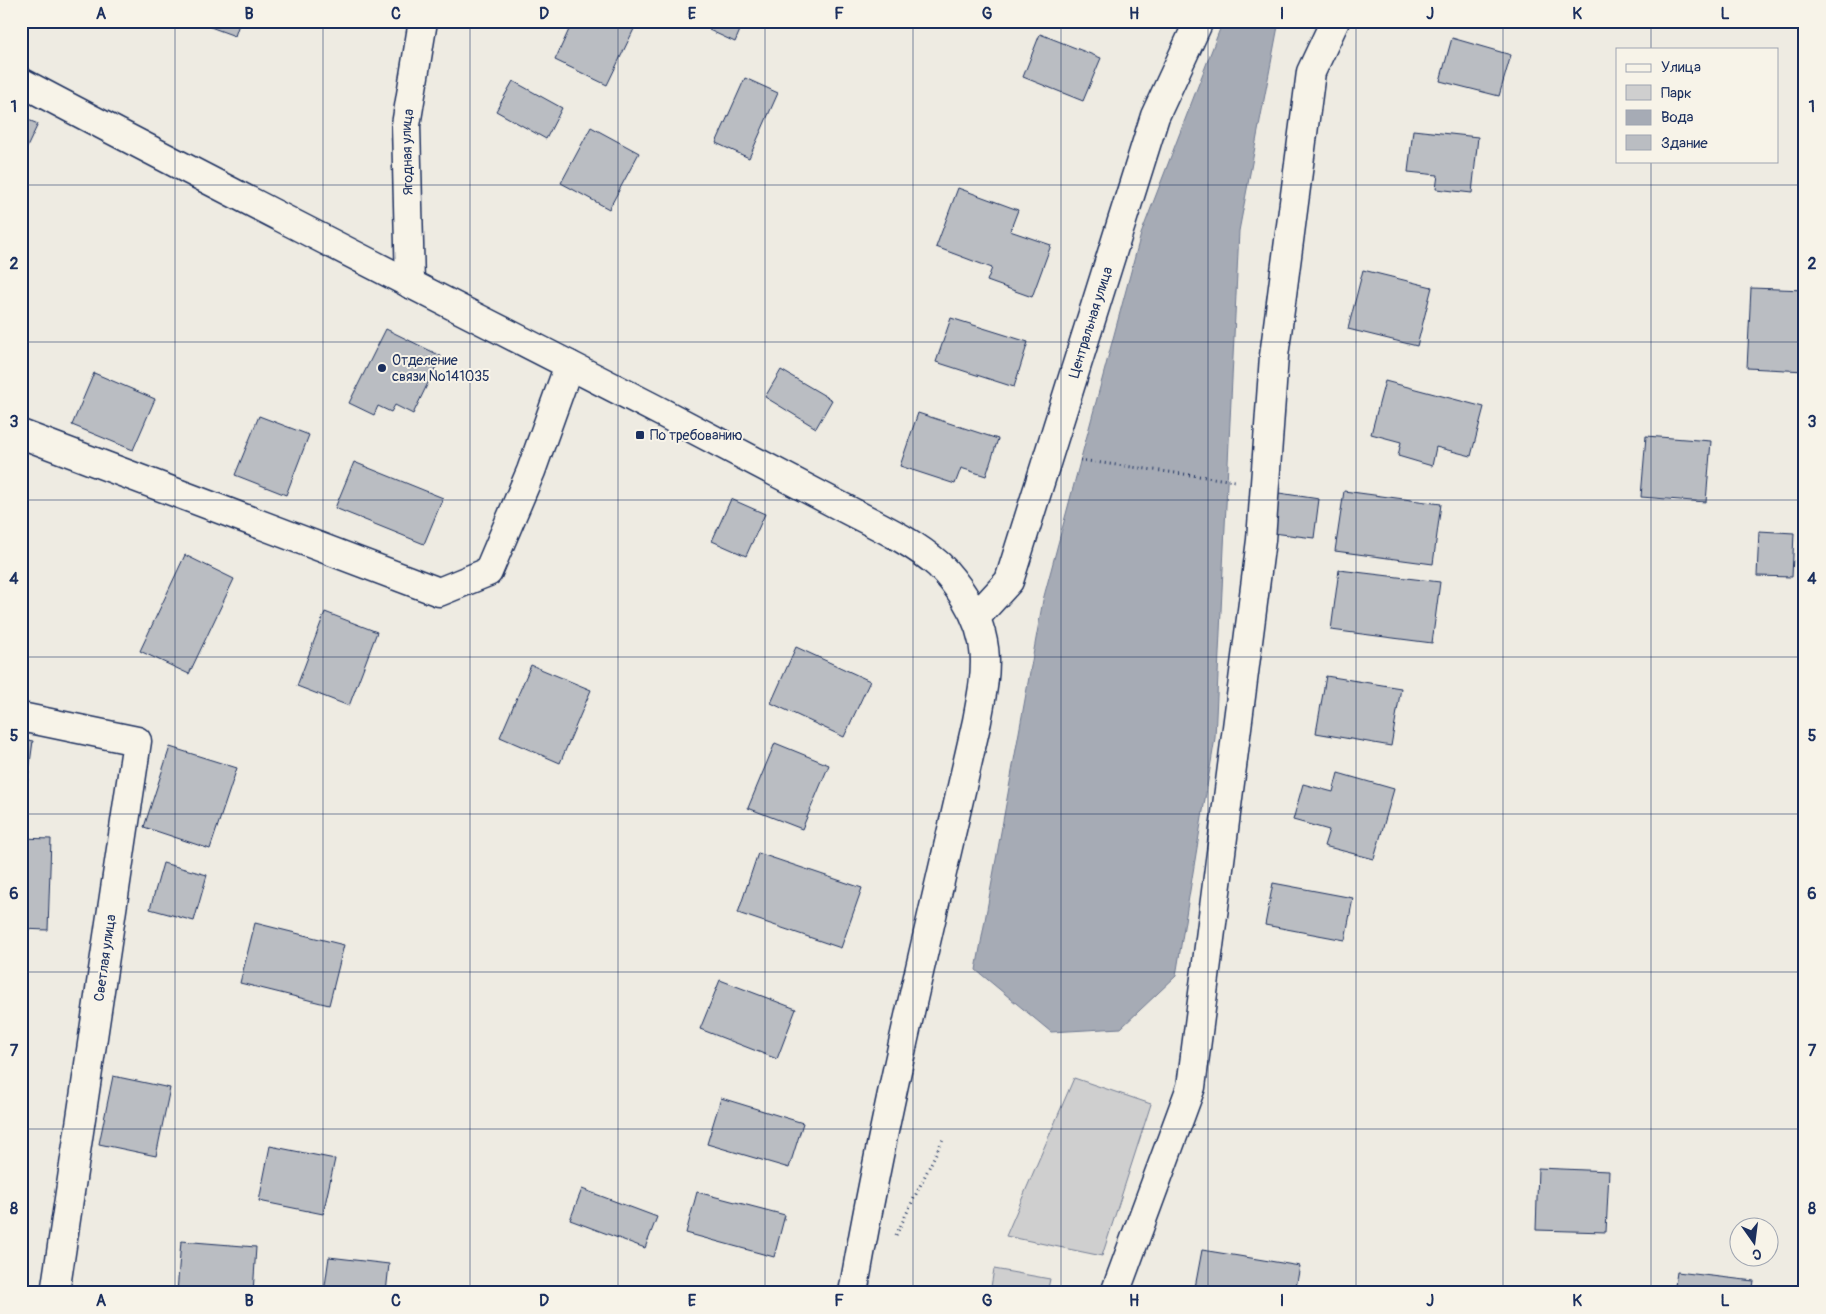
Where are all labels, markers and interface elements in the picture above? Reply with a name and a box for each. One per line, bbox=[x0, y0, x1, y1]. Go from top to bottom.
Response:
text: A bbox=[96, 4, 107, 24]
text: B bbox=[244, 4, 254, 24]
text: C bbox=[391, 4, 401, 24]
text: D bbox=[539, 4, 549, 24]
text: E bbox=[688, 4, 697, 24]
text: F bbox=[834, 4, 844, 24]
text: G bbox=[982, 4, 993, 24]
text: H bbox=[1129, 4, 1139, 24]
text: I bbox=[1280, 4, 1284, 24]
text: J bbox=[1426, 4, 1434, 24]
text: K bbox=[1572, 4, 1582, 24]
text: L bbox=[1720, 4, 1730, 24]
legend bbox=[1616, 48, 1778, 162]
text: Улица bbox=[1661, 58, 1701, 77]
text: Парк bbox=[1661, 84, 1692, 103]
text: 1 bbox=[11, 97, 17, 117]
text: 1 bbox=[1809, 97, 1815, 117]
street label: Ягодная улица bbox=[397, 107, 417, 196]
text: Вода bbox=[1661, 108, 1694, 127]
text: Здание bbox=[1661, 134, 1708, 153]
text: 2 bbox=[10, 254, 19, 274]
text: 2 bbox=[1808, 254, 1817, 274]
street label: Центральная улица bbox=[1065, 264, 1116, 380]
place label: Отделение связи №141035 bbox=[392, 352, 490, 385]
marker: Отделение связи №141035 bbox=[376, 362, 388, 374]
text: 3 bbox=[10, 412, 19, 432]
text: 3 bbox=[1808, 412, 1817, 432]
place label: По требованию bbox=[650, 427, 743, 444]
marker: По требованию bbox=[634, 429, 646, 441]
text: 4 bbox=[9, 569, 19, 589]
text: 4 bbox=[1807, 569, 1817, 589]
text: 5 bbox=[10, 726, 19, 746]
text: 5 bbox=[1808, 726, 1817, 746]
text: 6 bbox=[9, 884, 19, 904]
text: 6 bbox=[1807, 884, 1817, 904]
street label: Светлая улица bbox=[90, 913, 120, 1003]
text: 7 bbox=[10, 1041, 19, 1061]
text: 7 bbox=[1808, 1041, 1817, 1061]
text: 8 bbox=[10, 1199, 18, 1219]
text: 8 bbox=[1808, 1199, 1816, 1219]
north arrow bbox=[1728, 1216, 1778, 1266]
text: С bbox=[1750, 1245, 1763, 1264]
text: A bbox=[96, 1291, 107, 1311]
text: B bbox=[244, 1291, 254, 1311]
text: C bbox=[391, 1291, 401, 1311]
text: D bbox=[539, 1291, 549, 1311]
text: E bbox=[688, 1291, 697, 1311]
text: F bbox=[834, 1291, 844, 1311]
text: G bbox=[982, 1291, 993, 1311]
text: H bbox=[1129, 1291, 1139, 1311]
text: I bbox=[1280, 1291, 1284, 1311]
text: J bbox=[1426, 1291, 1434, 1311]
text: K bbox=[1572, 1291, 1582, 1311]
text: L bbox=[1720, 1291, 1730, 1311]

